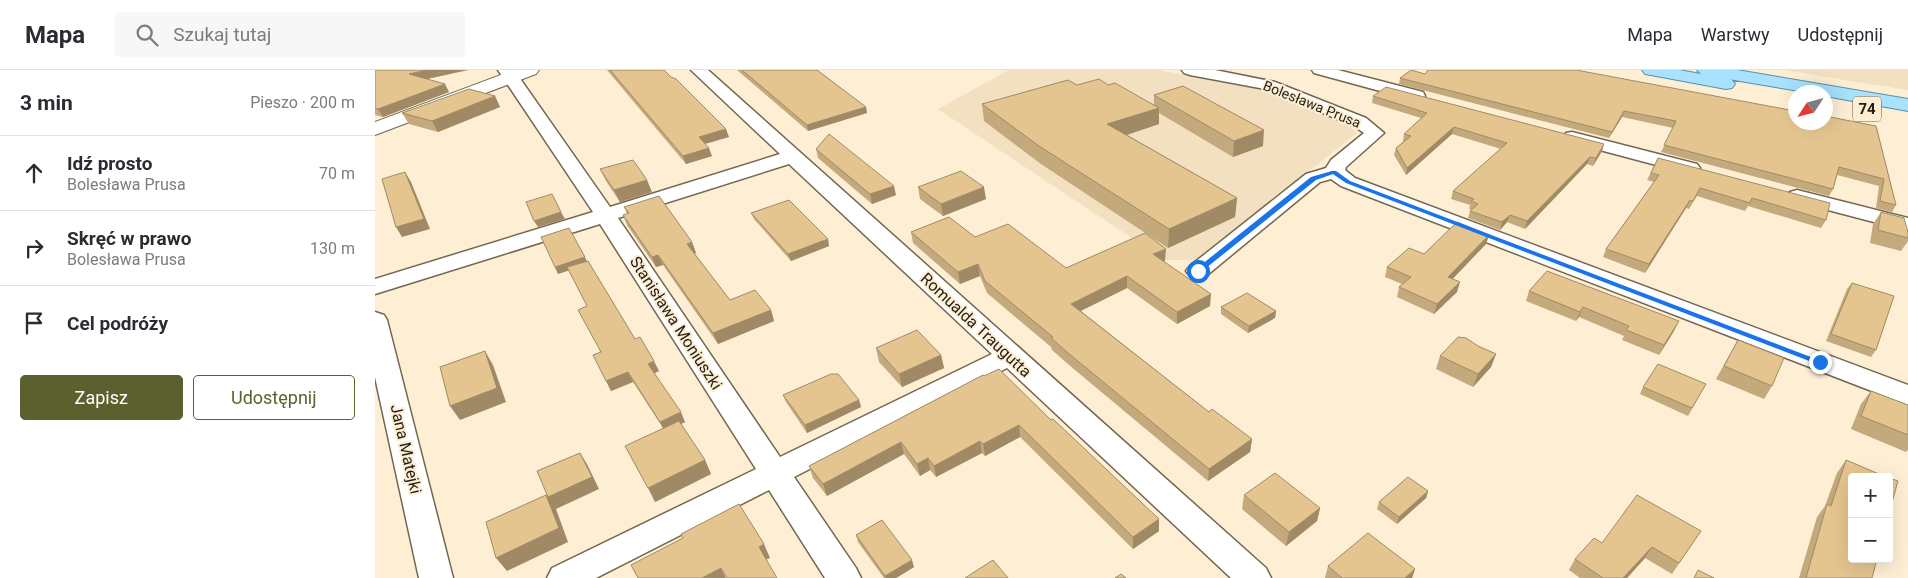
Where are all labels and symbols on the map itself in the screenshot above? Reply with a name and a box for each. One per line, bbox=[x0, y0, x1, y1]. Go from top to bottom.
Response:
street label: Bolesława Prusa bbox=[1261, 77, 1363, 131]
north arrow bbox=[1788, 85, 1833, 130]
road number: 74 bbox=[1853, 96, 1881, 122]
street label: Stanisława Moniuszki bbox=[626, 253, 726, 393]
route start bbox=[1187, 260, 1210, 283]
street label: Romualda Traugutta bbox=[917, 269, 1035, 381]
route end bbox=[1809, 351, 1832, 374]
street label: Jana Matejki bbox=[386, 402, 426, 496]

